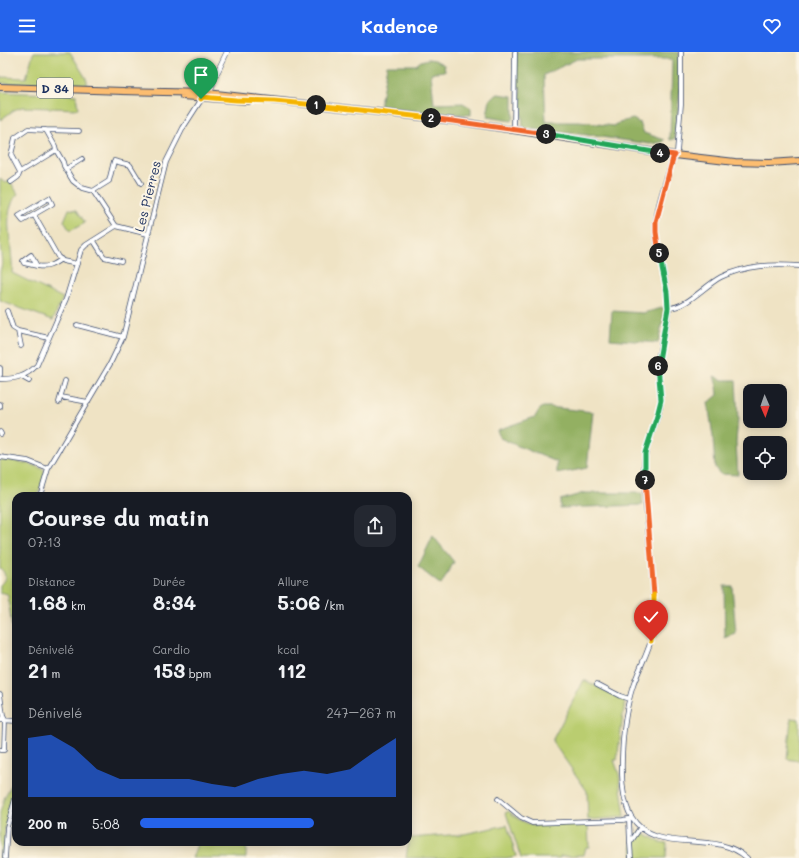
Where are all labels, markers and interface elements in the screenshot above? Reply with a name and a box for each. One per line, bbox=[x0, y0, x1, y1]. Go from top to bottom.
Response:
text: Kadence bbox=[361, 14, 438, 38]
icon: menu bbox=[16, 15, 38, 37]
icon: heart bbox=[761, 15, 783, 37]
pin bbox=[184, 58, 218, 99]
icon: arrive bbox=[190, 64, 212, 86]
road number: D 34 bbox=[37, 78, 73, 98]
pin: 1 bbox=[306, 95, 326, 115]
text: 1 bbox=[314, 97, 318, 112]
pin: 2 bbox=[421, 108, 441, 128]
text: 2 bbox=[428, 110, 434, 125]
pin: 3 bbox=[536, 124, 556, 144]
text: 3 bbox=[543, 126, 549, 141]
pin: 4 bbox=[650, 143, 670, 163]
text: 4 bbox=[657, 145, 663, 160]
street label: Les Pierres bbox=[130, 159, 164, 233]
pin: 5 bbox=[649, 243, 669, 263]
text: 5 bbox=[656, 245, 662, 260]
pin: 6 bbox=[648, 356, 668, 376]
text: 6 bbox=[655, 358, 661, 373]
north arrow bbox=[743, 384, 787, 428]
map controls bbox=[743, 384, 787, 480]
button: locate bbox=[743, 436, 787, 480]
pin: 7 bbox=[635, 470, 655, 490]
text: 7 bbox=[642, 472, 648, 487]
text: Course du matin bbox=[28, 503, 209, 532]
button: share bbox=[354, 505, 396, 547]
text: 07:13 bbox=[28, 533, 61, 550]
text: Distance bbox=[28, 574, 75, 589]
text: Durée bbox=[153, 574, 185, 589]
text: Allure bbox=[277, 574, 309, 589]
text: 1.68 bbox=[28, 589, 68, 615]
text: 8:34 bbox=[153, 589, 196, 615]
text: 5:06 bbox=[277, 589, 320, 615]
text: km bbox=[68, 598, 86, 613]
text: /km bbox=[320, 598, 344, 613]
pin bbox=[634, 600, 668, 641]
icon: check bbox=[640, 606, 662, 628]
text: Dénivelé bbox=[28, 642, 74, 657]
text: Cardio bbox=[153, 642, 190, 657]
text: kcal bbox=[277, 642, 299, 657]
text: 21 bbox=[28, 657, 48, 683]
text: 153 bbox=[153, 657, 185, 683]
text: 112 bbox=[277, 657, 306, 683]
text: m bbox=[48, 666, 60, 681]
text: bpm bbox=[185, 666, 211, 681]
text: Dénivelé bbox=[28, 704, 82, 721]
text: 247–267 m bbox=[326, 704, 396, 721]
text: 200 m bbox=[28, 815, 67, 832]
text: 5:08 bbox=[92, 815, 120, 832]

